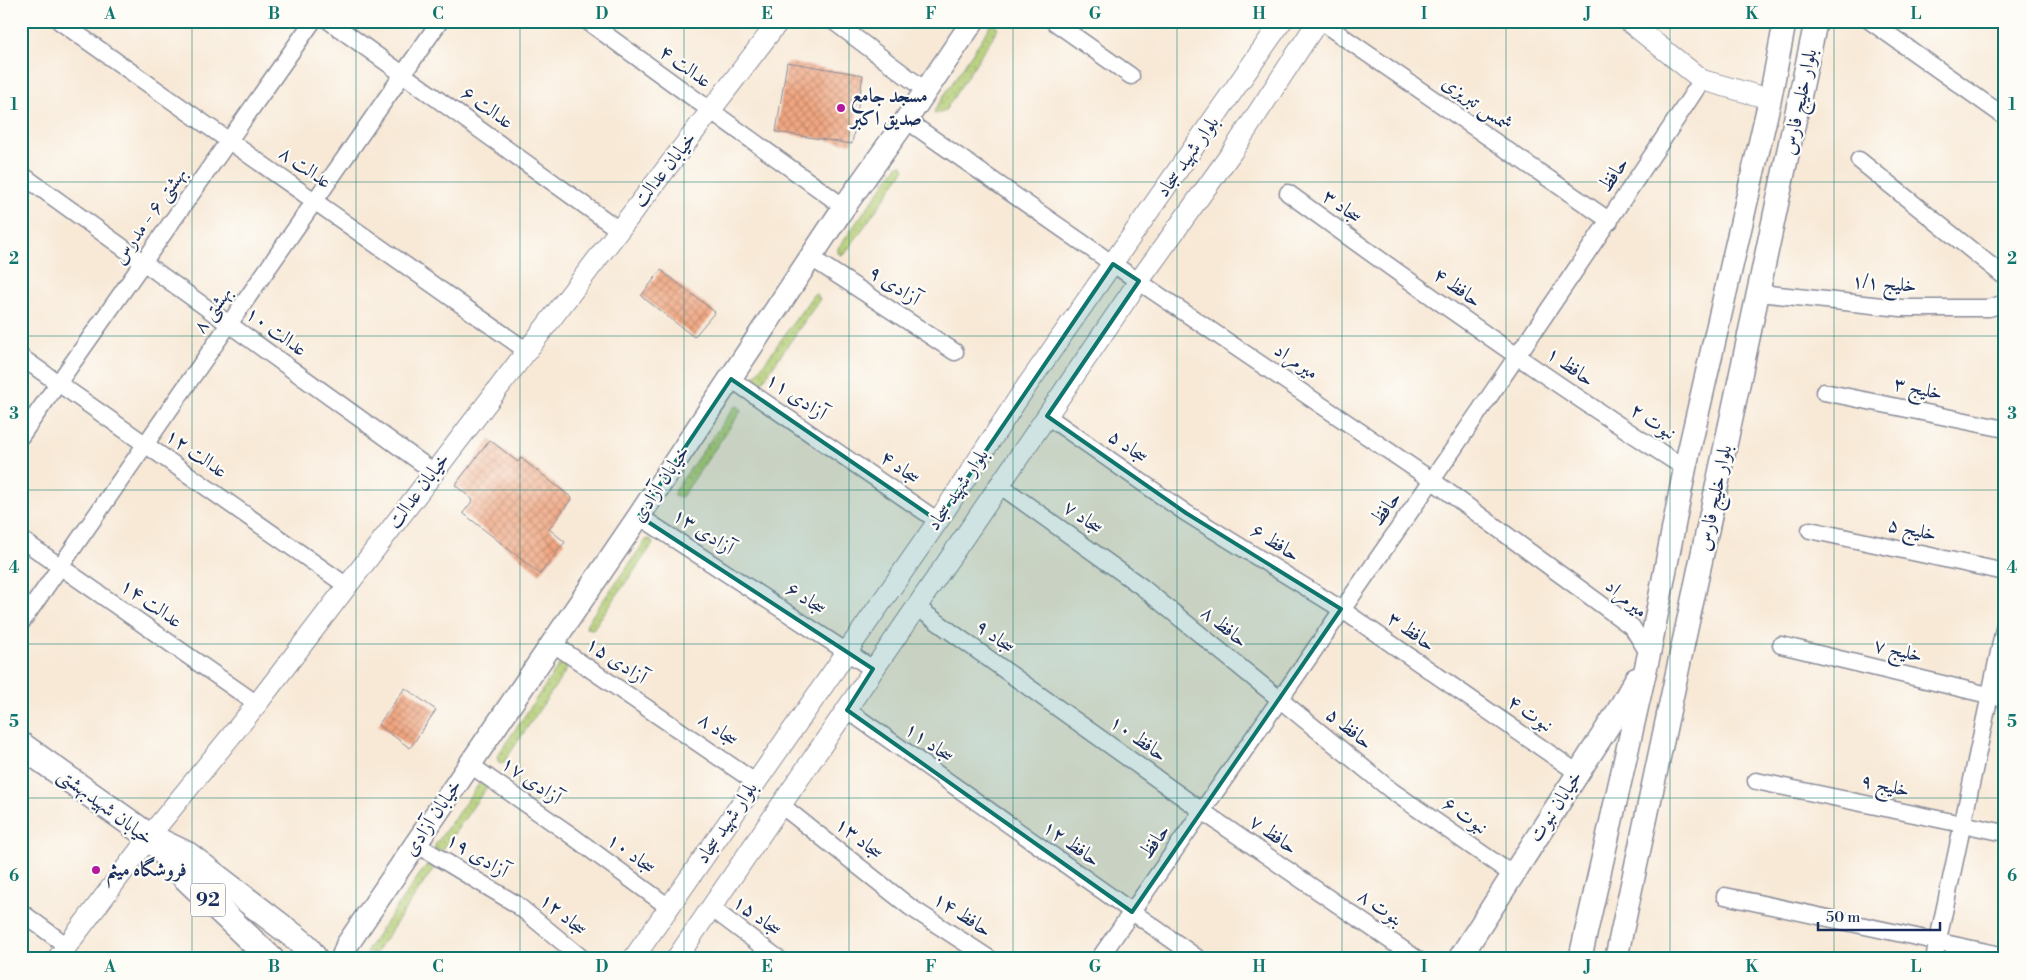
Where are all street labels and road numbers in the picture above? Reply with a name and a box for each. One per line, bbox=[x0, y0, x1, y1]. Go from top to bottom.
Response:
street label: عدالت ۴ bbox=[654, 40, 716, 94]
street label: بلوار خلیج فارس bbox=[1777, 47, 1827, 158]
street label: شمس تبریزی bbox=[1437, 71, 1517, 137]
street label: عدالت ۶ bbox=[456, 81, 518, 135]
street label: بلوار شهید سجاد bbox=[1151, 111, 1225, 203]
street label: خیابان عدالت bbox=[628, 127, 702, 213]
street label: عدالت ۸ bbox=[274, 141, 336, 195]
street label: حافظ bbox=[1593, 152, 1635, 198]
street label: بهشتی ۶ - مدرس bbox=[107, 162, 194, 270]
street label: سجاد ۳ bbox=[1317, 184, 1367, 230]
street label: آزادی ۹ bbox=[863, 259, 927, 313]
street label: حافظ ۴ bbox=[1428, 262, 1486, 314]
street label: خلیج ۱/۱ bbox=[1850, 269, 1917, 303]
street label: بهشتی ۸ bbox=[188, 281, 239, 339]
street label: عدالت ۱۰ bbox=[240, 301, 312, 363]
street label: میرمراد bbox=[1269, 338, 1323, 386]
street label: حافظ ۱ bbox=[1541, 341, 1599, 393]
street label: آزادی ۱۱ bbox=[761, 367, 834, 428]
street label: خلیج ۳ bbox=[1890, 372, 1945, 410]
street label: نبوت ۲ bbox=[1625, 398, 1681, 446]
street label: عدالت ۱۲ bbox=[160, 424, 232, 484]
street label: سجاد ۵ bbox=[1103, 424, 1153, 470]
street label: خیابان آزادی bbox=[625, 440, 696, 527]
street label: بلوار خلیج فارس bbox=[1692, 443, 1742, 554]
street label: بلوار شهید سجاد bbox=[921, 444, 995, 536]
street label: سجاد ۴ bbox=[875, 445, 925, 491]
street label: خیابان عدالت bbox=[382, 448, 456, 534]
street label: حافظ bbox=[1365, 486, 1407, 532]
street label: سجاد ۷ bbox=[1058, 495, 1108, 541]
street label: آزادی ۱۳ bbox=[667, 502, 741, 563]
street label: خلیج ۵ bbox=[1884, 513, 1939, 551]
street label: حافظ ۶ bbox=[1246, 518, 1304, 568]
street label: عدالت ۱۴ bbox=[115, 574, 187, 634]
street label: میرمراد bbox=[1599, 574, 1653, 624]
street label: سجاد ۶ bbox=[781, 577, 831, 621]
street label: حافظ ۸ bbox=[1195, 600, 1253, 654]
street label: حافظ ۳ bbox=[1382, 606, 1440, 658]
street label: سجاد ۹ bbox=[970, 614, 1020, 660]
street label: آزادی ۱۵ bbox=[581, 631, 654, 692]
street label: خلیج ۷ bbox=[1870, 633, 1925, 673]
street label: نبوت ۴ bbox=[1502, 690, 1558, 738]
street label: حافظ ۵ bbox=[1320, 702, 1378, 756]
street label: سجاد ۸ bbox=[693, 707, 743, 753]
street label: حافظ ۱۰ bbox=[1104, 710, 1172, 768]
street label: سجاد ۱۱ bbox=[899, 717, 959, 769]
street label: آزادی ۱۷ bbox=[496, 750, 569, 812]
street label: خیابان شهیدبهشتی bbox=[52, 763, 158, 852]
street label: خیابان نبوت bbox=[1524, 766, 1588, 848]
street label: خلیج ۹ bbox=[1857, 769, 1912, 807]
street label: خیابان آزادی bbox=[397, 774, 468, 861]
street label: بلوار شهید سجاد bbox=[690, 777, 764, 869]
street label: نبوت ۶ bbox=[1437, 791, 1493, 841]
street label: حافظ ۷ bbox=[1244, 809, 1302, 861]
street label: سجاد ۱۳ bbox=[830, 812, 888, 866]
street label: حافظ ۱۲ bbox=[1037, 815, 1105, 873]
street label: حافظ bbox=[1134, 819, 1176, 865]
street label: آزادی ۱۹ bbox=[441, 827, 516, 886]
street label: سجاد ۱۰ bbox=[601, 828, 661, 880]
road number: 92 bbox=[190, 884, 226, 916]
street label: بنوت ۸ bbox=[1352, 884, 1408, 932]
street label: حافظ ۱۴ bbox=[928, 887, 996, 943]
street label: سجاد ۱۲ bbox=[534, 888, 592, 942]
street label: سجاد ۱۵ bbox=[727, 890, 787, 942]

